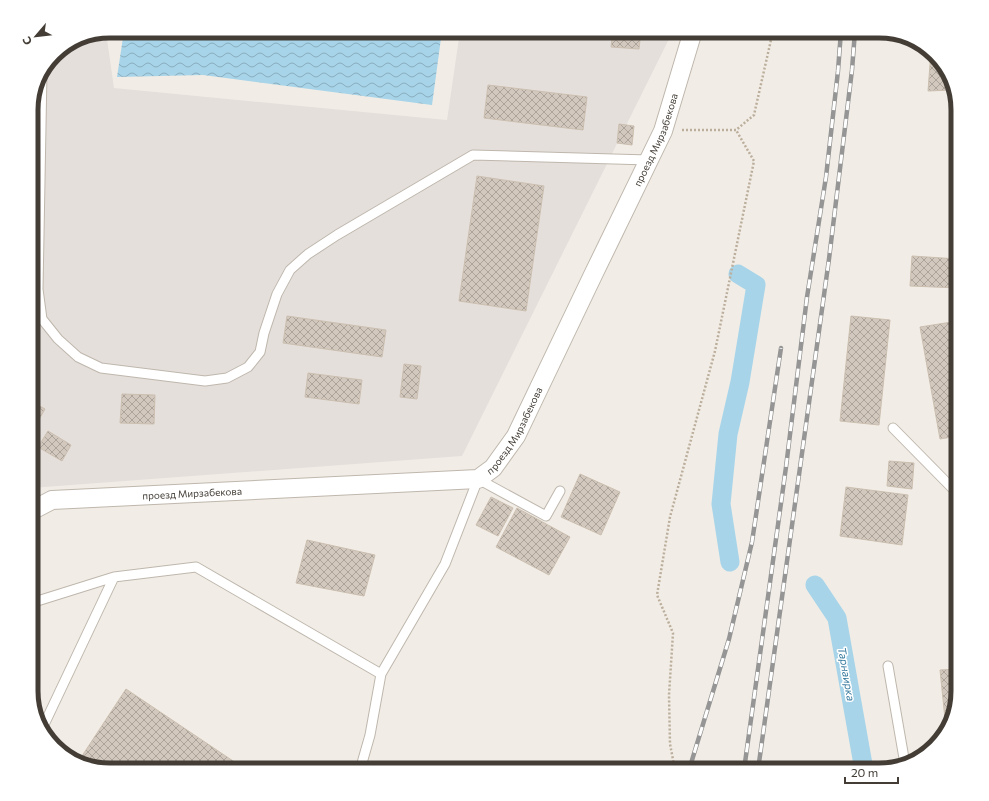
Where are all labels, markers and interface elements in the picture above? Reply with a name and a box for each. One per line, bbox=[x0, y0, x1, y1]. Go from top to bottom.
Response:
north arrow bbox=[16, 16, 56, 56]
text: С bbox=[19, 34, 34, 47]
street label: проезд Мирзабекова bbox=[631, 92, 680, 188]
street label: проезд Мирзабекова bbox=[484, 385, 545, 477]
street label: проезд Мирзабекова bbox=[142, 485, 242, 502]
water label: Тарнаирка bbox=[836, 646, 858, 702]
scale bar bbox=[845, 759, 898, 785]
text: 20 m bbox=[851, 765, 878, 779]

